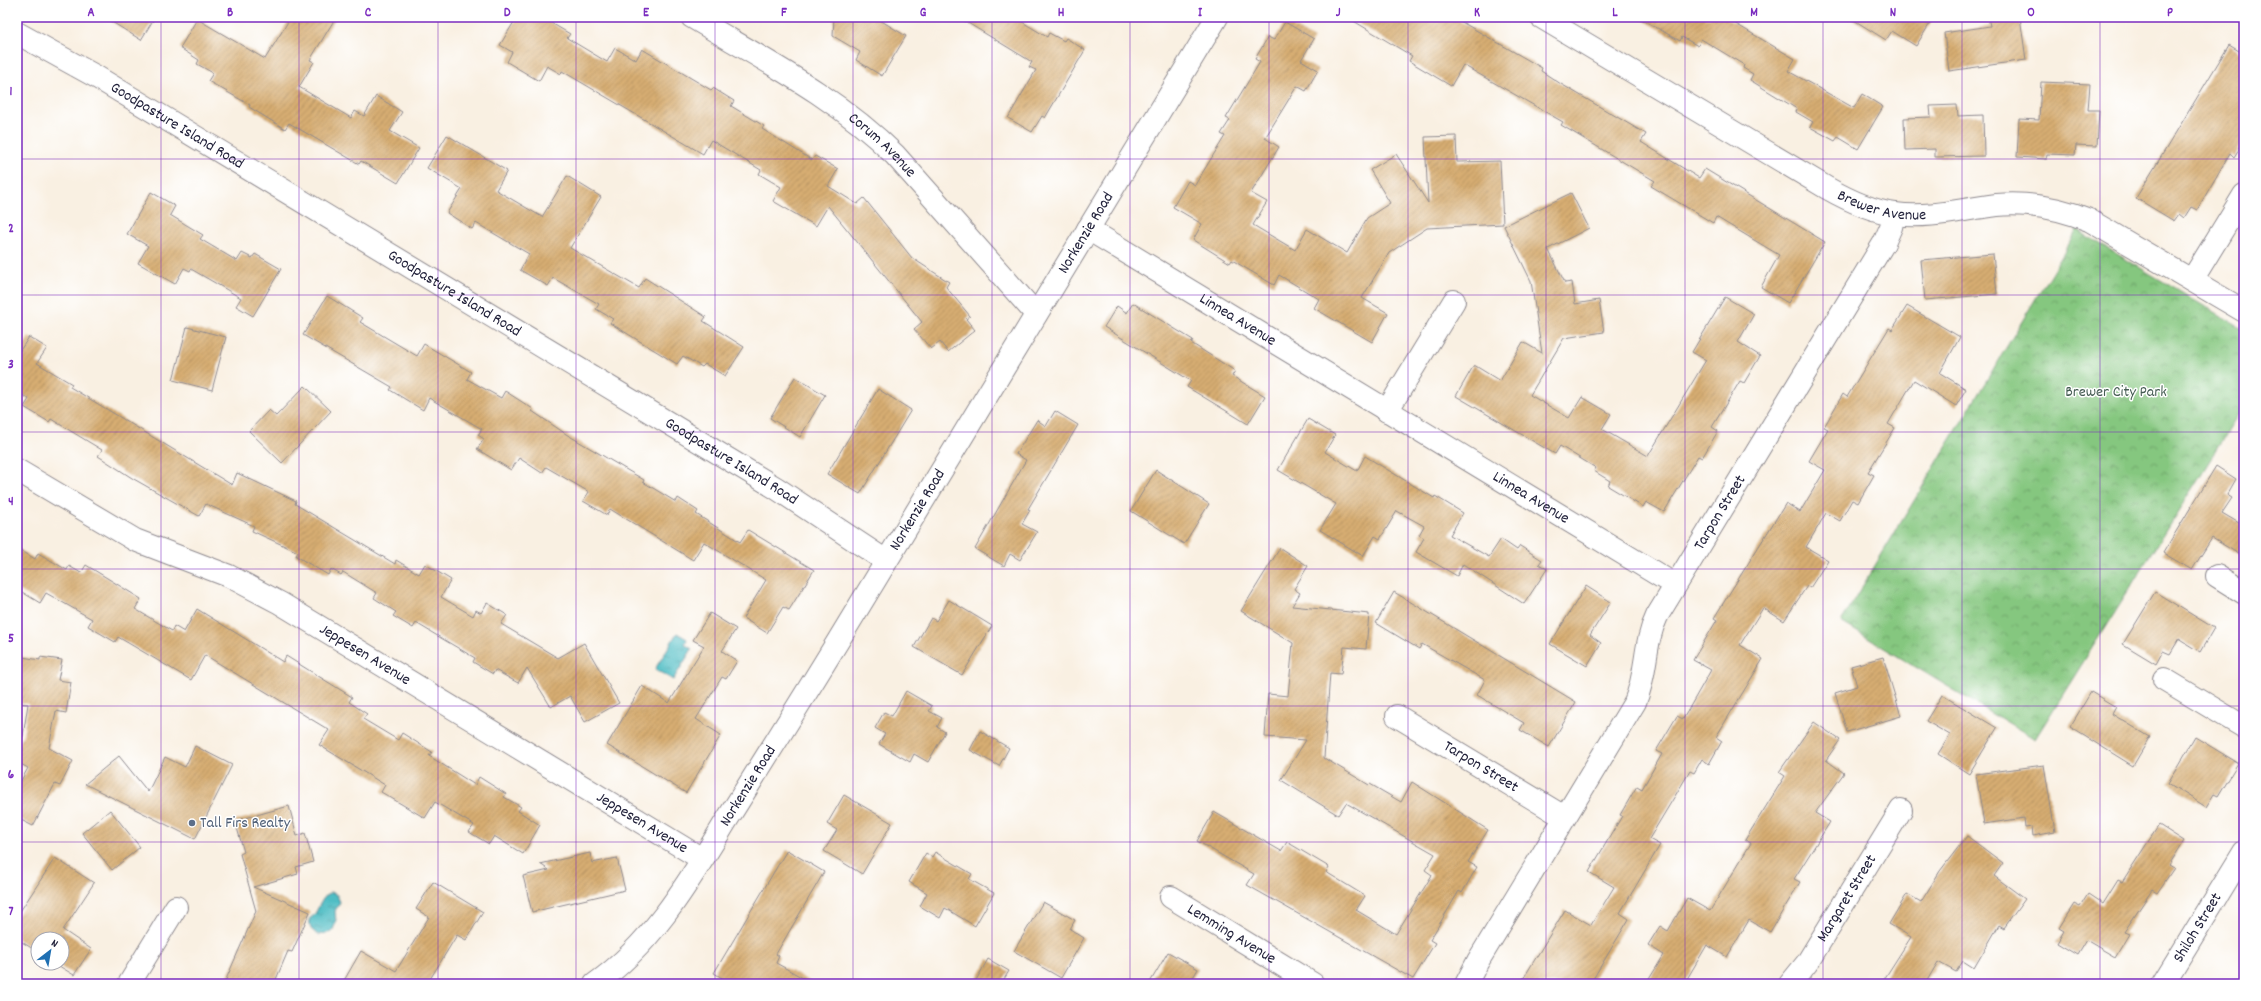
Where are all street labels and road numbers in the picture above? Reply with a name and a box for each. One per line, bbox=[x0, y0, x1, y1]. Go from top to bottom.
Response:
street label: Goodpasture Island Road bbox=[106, 76, 248, 175]
street label: Corum Avenue bbox=[843, 107, 922, 183]
street label: Brewer Avenue bbox=[1833, 184, 1927, 227]
street label: Norkenzie Road bbox=[1052, 188, 1119, 278]
street label: Goodpasture Island Road bbox=[383, 244, 526, 343]
street label: Linnea Avenue bbox=[1195, 288, 1281, 352]
street label: Goodpasture Island Road bbox=[660, 412, 803, 511]
street label: Norkenzie Road bbox=[884, 465, 951, 555]
street label: Linnea Avenue bbox=[1488, 465, 1574, 530]
street label: Tarpon Street bbox=[1688, 470, 1752, 555]
street label: Jeppesen Avenue bbox=[315, 618, 415, 691]
street label: Tarpon Street bbox=[1439, 735, 1523, 798]
street label: Norkenzie Road bbox=[714, 741, 782, 831]
street label: Jeppesen Avenue bbox=[592, 786, 692, 859]
street label: Margaret Street bbox=[1811, 850, 1882, 946]
street label: Shiloh Street bbox=[2167, 888, 2228, 967]
street label: Lemming Avenue bbox=[1183, 898, 1280, 970]

